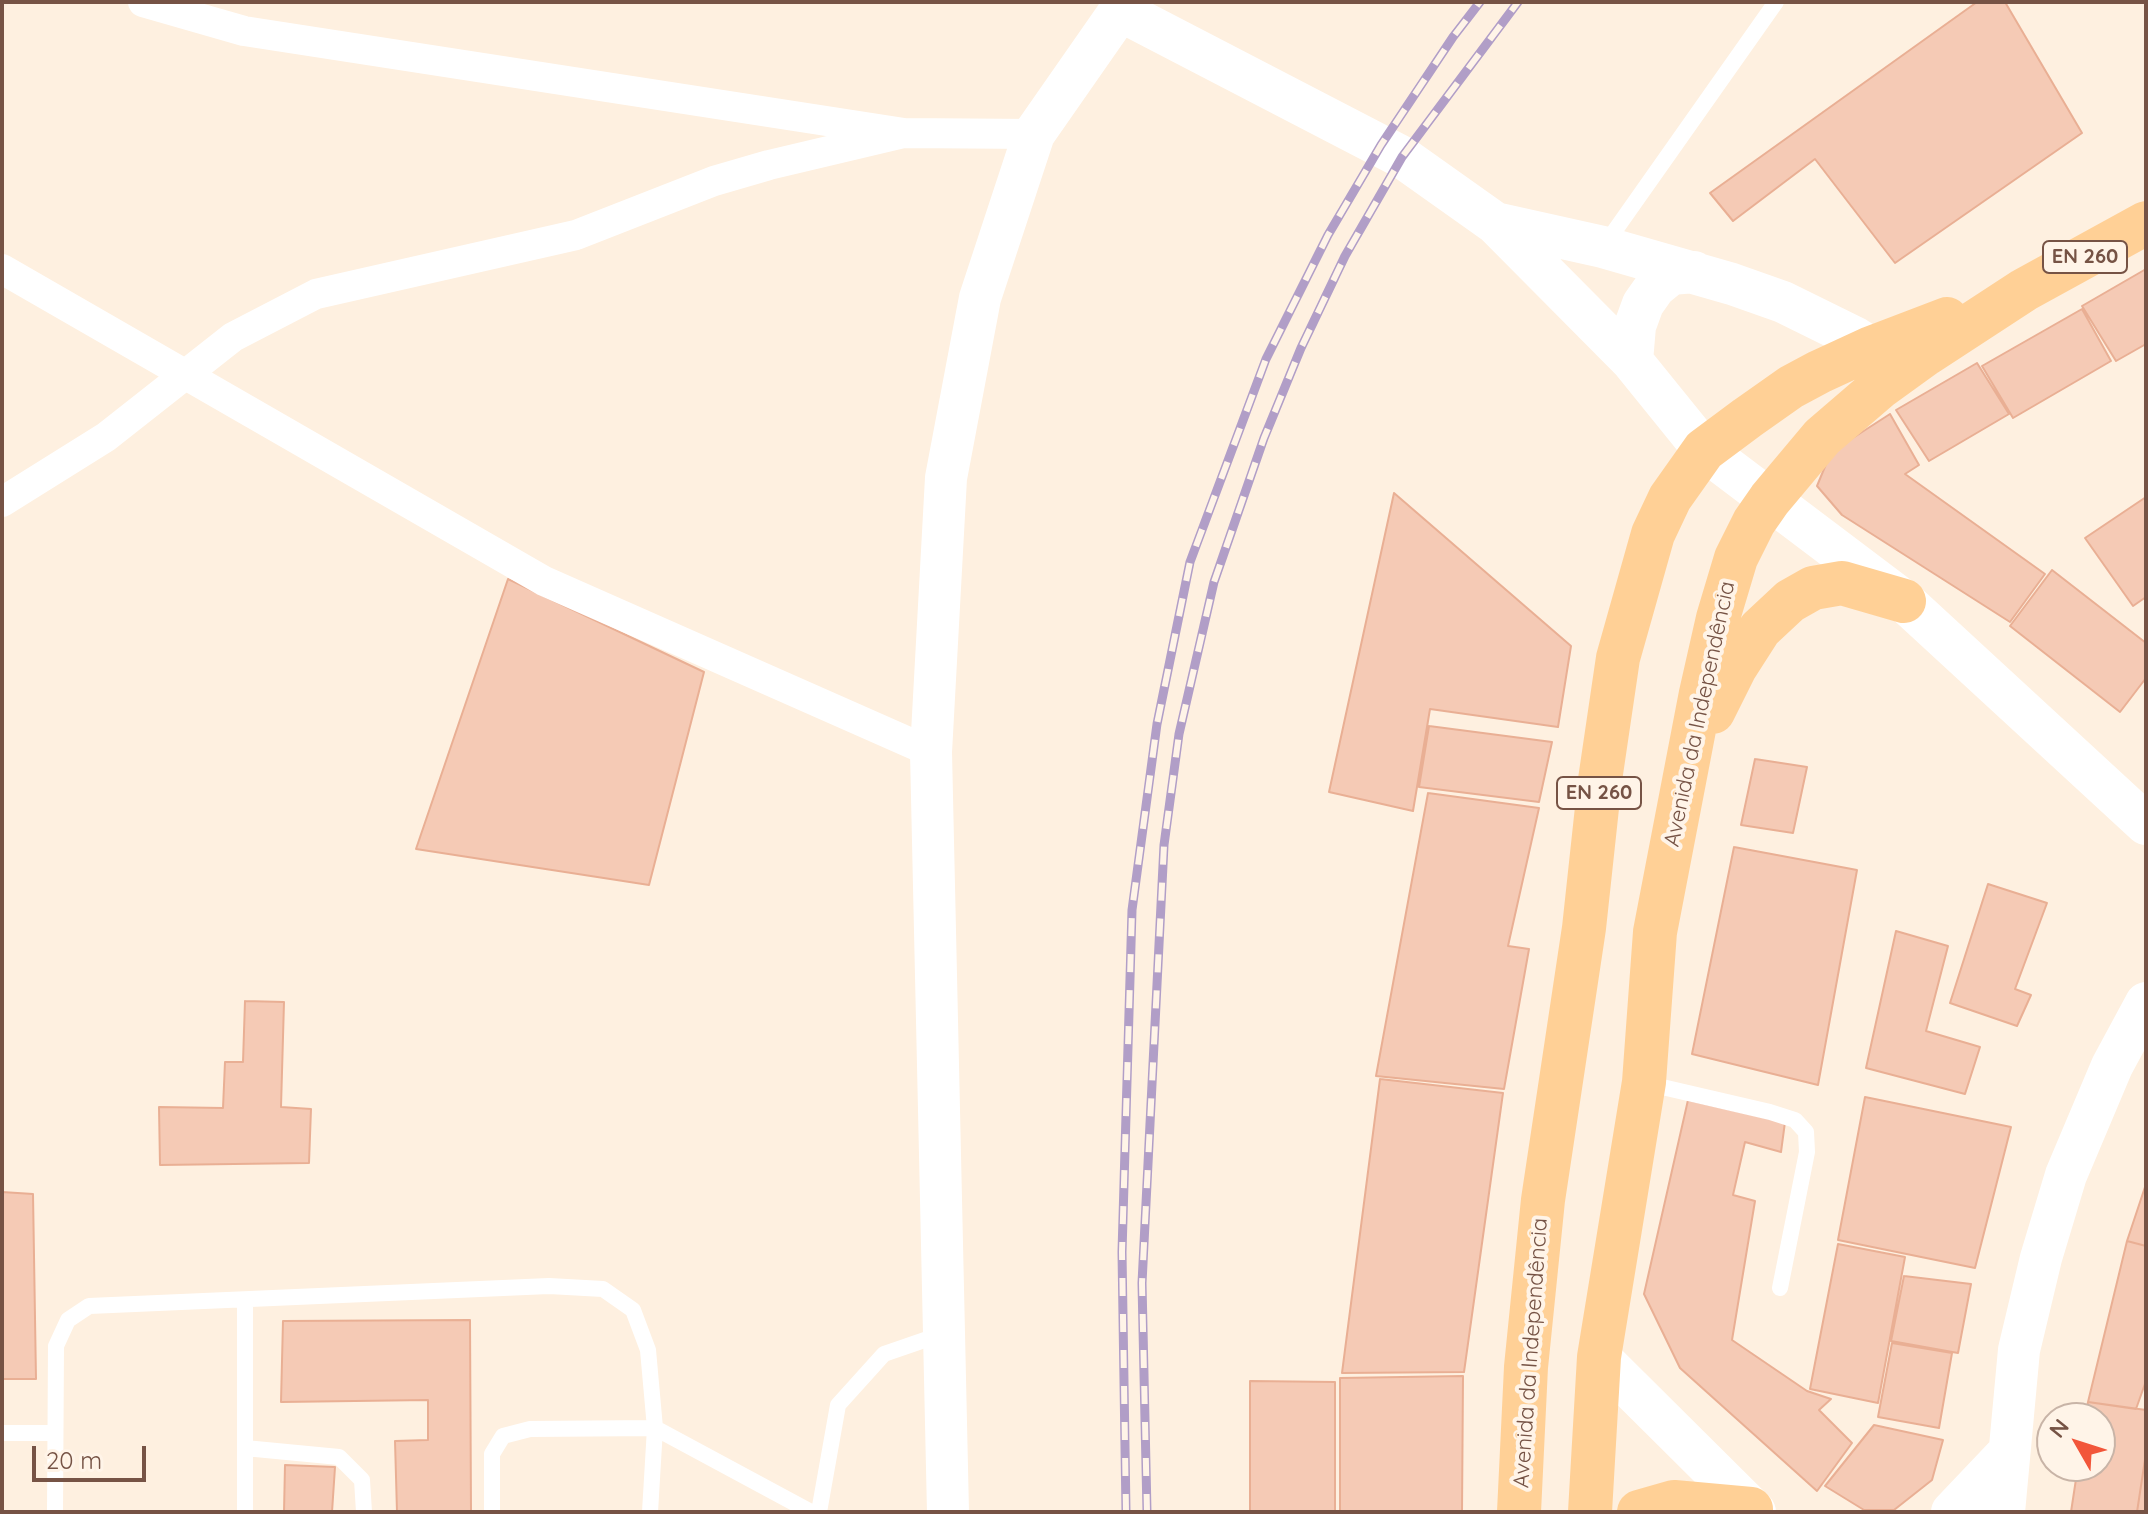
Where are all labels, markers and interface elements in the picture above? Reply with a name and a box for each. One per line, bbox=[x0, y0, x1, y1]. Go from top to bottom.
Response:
road number: EN 260 bbox=[2043, 241, 2127, 273]
street label: Avenida da Independência bbox=[1659, 579, 1741, 849]
road number: EN 260 bbox=[1557, 777, 1641, 809]
street label: Avenida da Independência bbox=[1508, 1217, 1554, 1489]
north arrow bbox=[2036, 1402, 2116, 1482]
text: N bbox=[2043, 1413, 2075, 1443]
scale bar bbox=[36, 1430, 150, 1480]
text: 20 m bbox=[46, 1445, 102, 1475]

